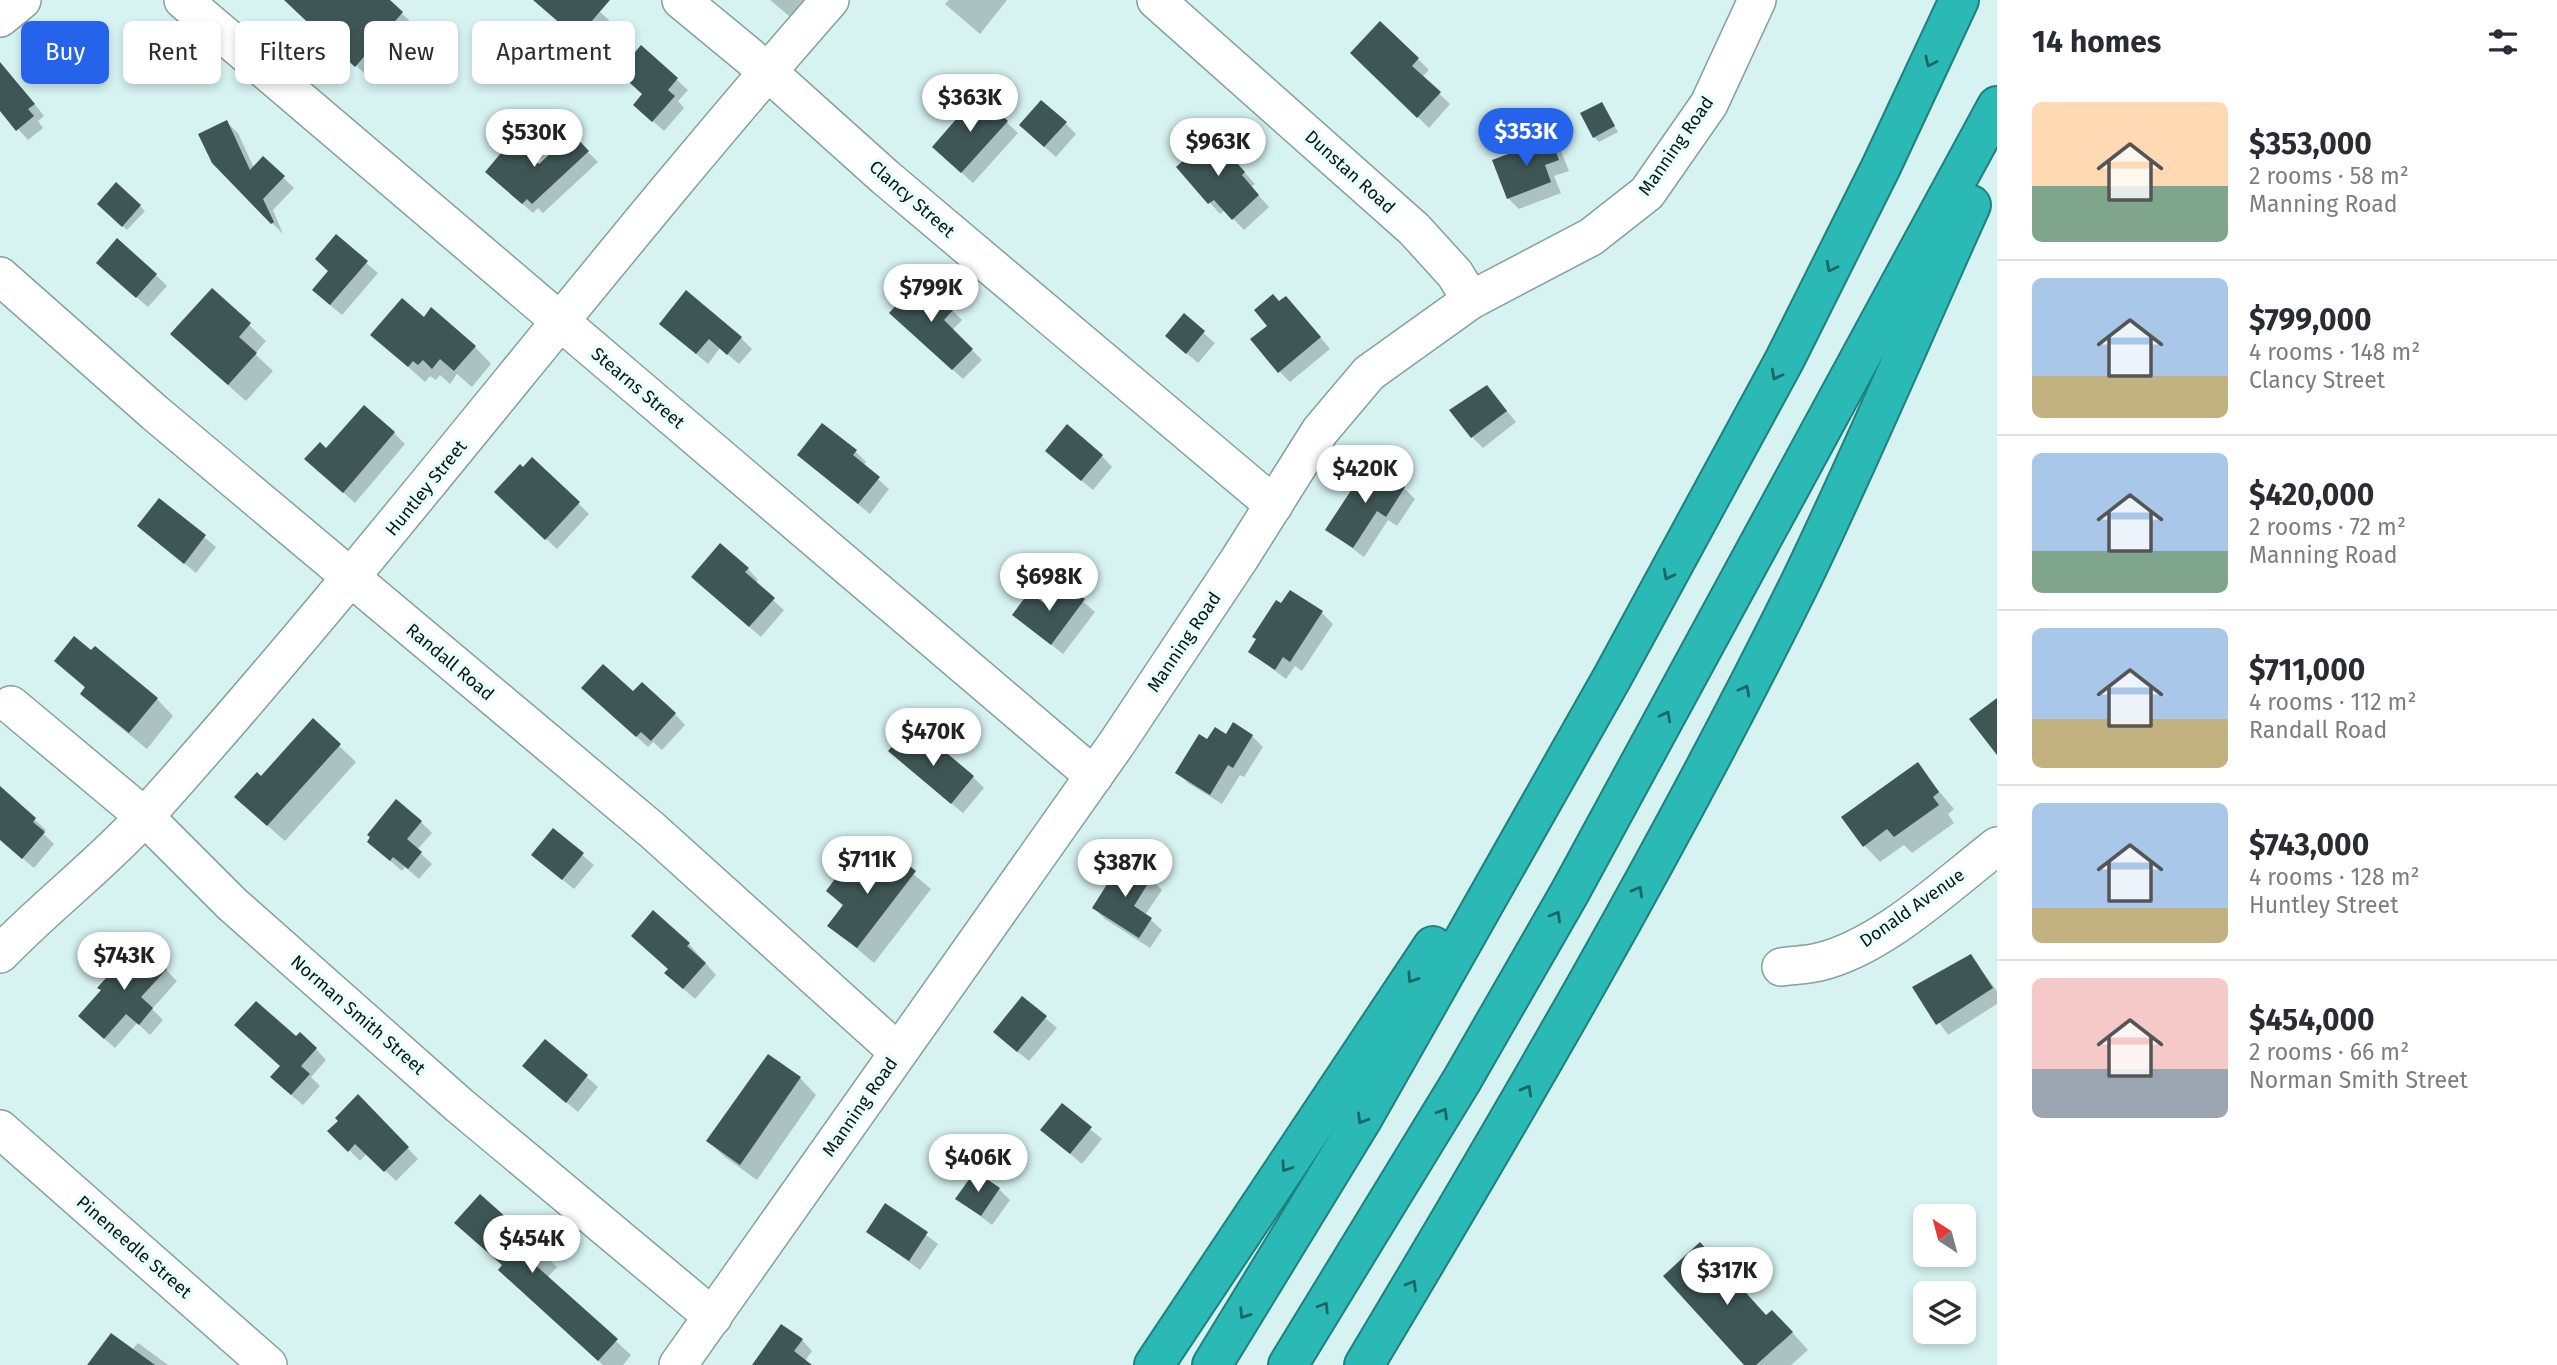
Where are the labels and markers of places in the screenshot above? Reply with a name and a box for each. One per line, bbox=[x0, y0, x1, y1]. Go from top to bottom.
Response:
pin: $363K bbox=[921, 74, 1019, 134]
pin: $353K bbox=[1477, 108, 1575, 168]
pin: $530K bbox=[485, 110, 583, 169]
pin: $963K bbox=[1169, 118, 1267, 178]
pin: $799K bbox=[882, 264, 980, 324]
pin: $420K bbox=[1316, 446, 1414, 505]
pin: $698K bbox=[1000, 554, 1098, 613]
pin: $470K bbox=[884, 708, 982, 768]
pin: $711K bbox=[818, 836, 916, 896]
pin: $387K bbox=[1076, 839, 1174, 899]
pin: $743K bbox=[75, 932, 173, 992]
pin: $406K bbox=[929, 1134, 1027, 1194]
pin: $454K bbox=[483, 1216, 581, 1275]
pin: $317K bbox=[1678, 1248, 1776, 1307]

